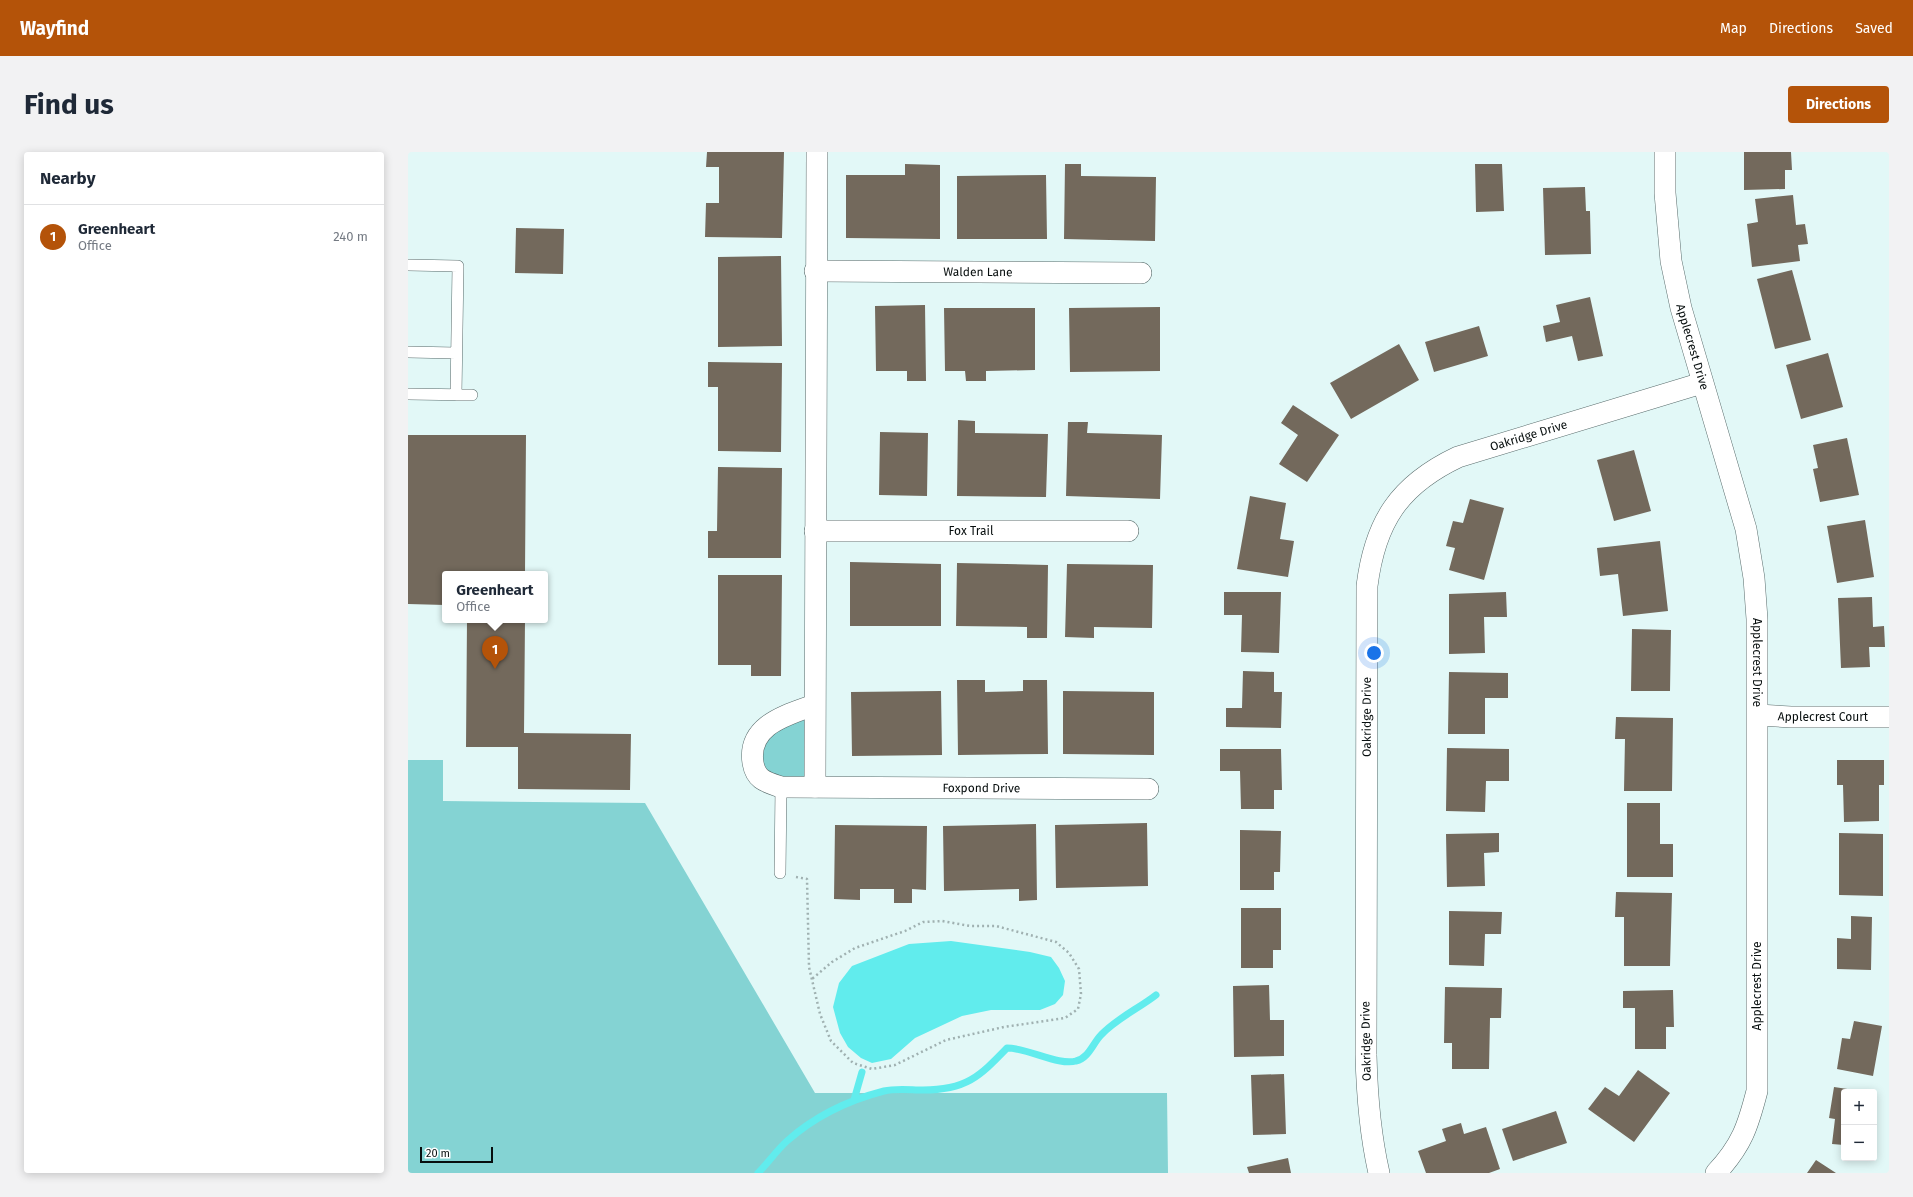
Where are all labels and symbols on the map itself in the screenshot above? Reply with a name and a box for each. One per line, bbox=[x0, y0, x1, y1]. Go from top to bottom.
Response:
street label: Walden Lane bbox=[943, 265, 1013, 279]
street label: Applecrest Drive bbox=[1673, 303, 1712, 392]
street label: Oakridge Drive bbox=[1488, 417, 1569, 454]
street label: Fox Trail bbox=[949, 524, 994, 538]
street label: Applecrest Drive bbox=[1750, 618, 1764, 707]
pin: 1 bbox=[482, 636, 508, 669]
your location bbox=[1364, 643, 1384, 663]
street label: Oakridge Drive bbox=[1360, 677, 1374, 757]
street label: Applecrest Court bbox=[1777, 709, 1869, 724]
street label: Foxpond Drive bbox=[942, 781, 1020, 795]
street label: Applecrest Drive bbox=[1750, 942, 1764, 1030]
street label: Oakridge Drive bbox=[1358, 1001, 1374, 1081]
scale bar bbox=[420, 1145, 493, 1164]

